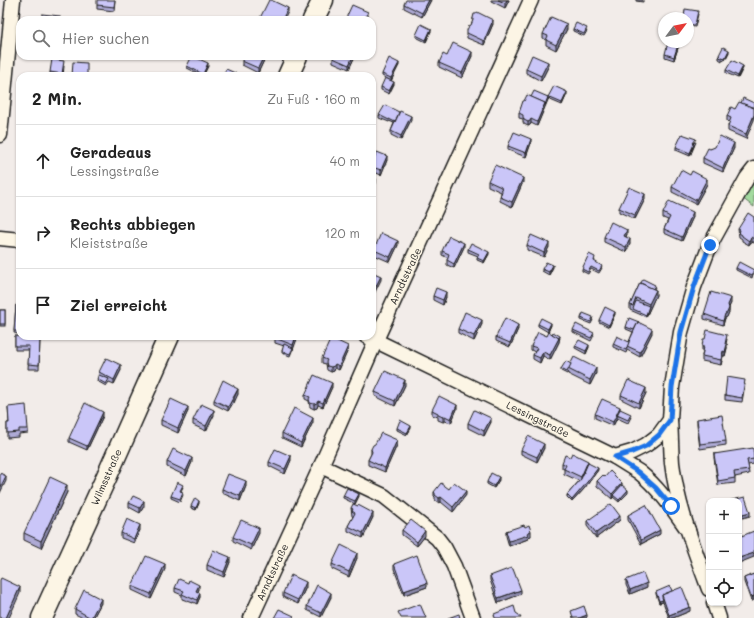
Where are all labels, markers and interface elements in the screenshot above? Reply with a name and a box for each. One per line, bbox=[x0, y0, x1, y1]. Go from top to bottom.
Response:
north arrow bbox=[658, 12, 694, 48]
search box bbox=[16, 16, 376, 60]
icon: search bbox=[30, 27, 52, 49]
text: Hier suchen bbox=[62, 28, 149, 48]
text: 2 Min. bbox=[32, 87, 82, 109]
text: Zu Fuß · 160 m bbox=[267, 90, 360, 107]
text: Geradeaus bbox=[70, 142, 151, 162]
icon: ahead bbox=[32, 150, 54, 172]
text: 40 m bbox=[330, 152, 360, 169]
text: Lessingstraße bbox=[70, 162, 159, 179]
text: Rechts abbiegen bbox=[70, 214, 195, 234]
icon: right bbox=[32, 222, 54, 244]
text: 120 m bbox=[324, 224, 360, 241]
text: Kleiststraße bbox=[70, 234, 148, 251]
route end bbox=[701, 236, 719, 254]
street label: Arndtstraße bbox=[386, 245, 424, 307]
icon: arrive bbox=[32, 294, 54, 316]
text: Ziel erreicht bbox=[70, 295, 167, 315]
street label: Lessingstraße bbox=[504, 398, 572, 440]
street label: Wilmsstraße bbox=[87, 447, 125, 507]
route start bbox=[662, 497, 680, 515]
map controls bbox=[706, 498, 742, 606]
button: + bbox=[706, 498, 742, 534]
button: − bbox=[706, 534, 742, 570]
street label: Arndtstraße bbox=[253, 541, 291, 603]
button: locate bbox=[706, 570, 742, 606]

